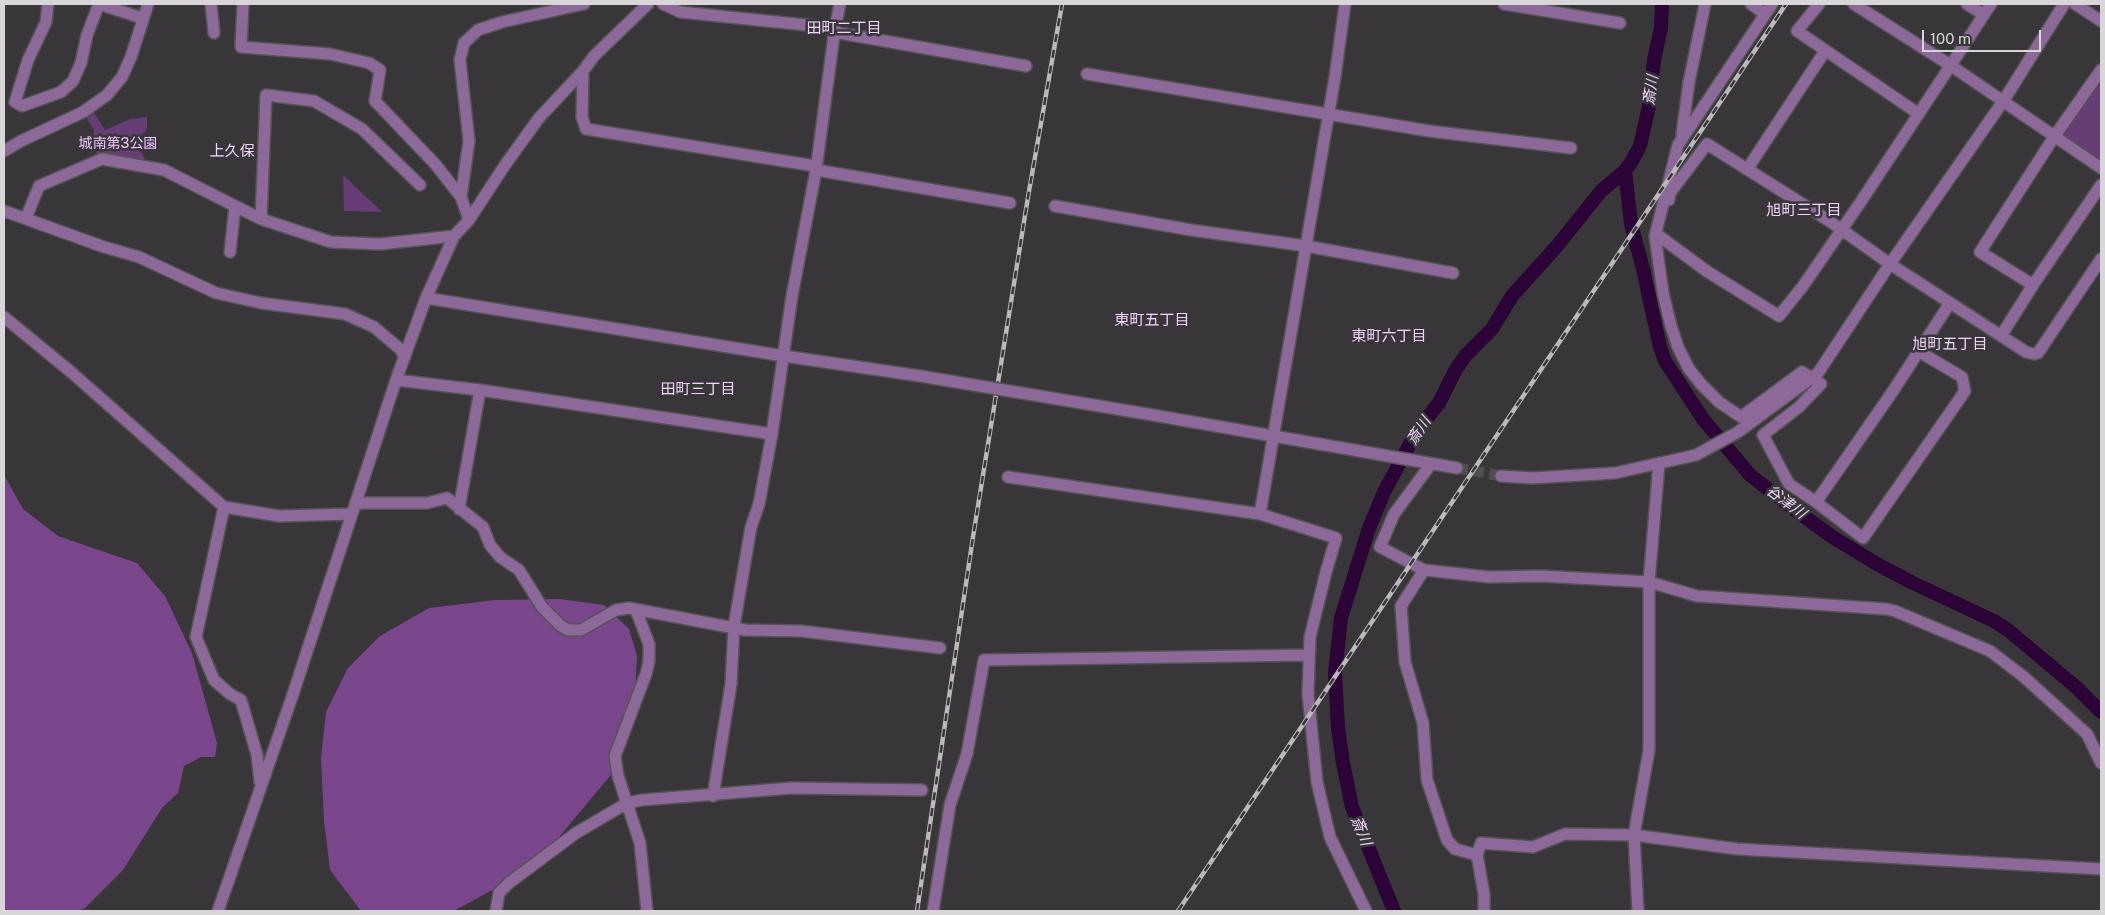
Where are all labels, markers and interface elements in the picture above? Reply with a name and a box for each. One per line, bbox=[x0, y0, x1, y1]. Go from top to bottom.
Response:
district label: 田町二丁目 bbox=[807, 19, 881, 37]
scale bar bbox=[1925, 20, 2044, 52]
text: 100 m bbox=[1930, 30, 1971, 47]
water label: 斎川 bbox=[1640, 74, 1662, 106]
park label: 城南第3公園 bbox=[79, 136, 157, 152]
district label: 上久保 bbox=[210, 142, 254, 160]
district label: 旭町三丁目 bbox=[1767, 201, 1841, 219]
district label: 東町五丁目 bbox=[1115, 311, 1189, 329]
district label: 東町六丁目 bbox=[1352, 327, 1426, 345]
district label: 旭町五丁目 bbox=[1913, 335, 1987, 353]
district label: 田町三丁目 bbox=[661, 380, 735, 398]
water label: 斎川 bbox=[1403, 414, 1435, 448]
water label: 谷津川 bbox=[1763, 481, 1809, 523]
water label: 斎川 bbox=[1347, 814, 1375, 848]

